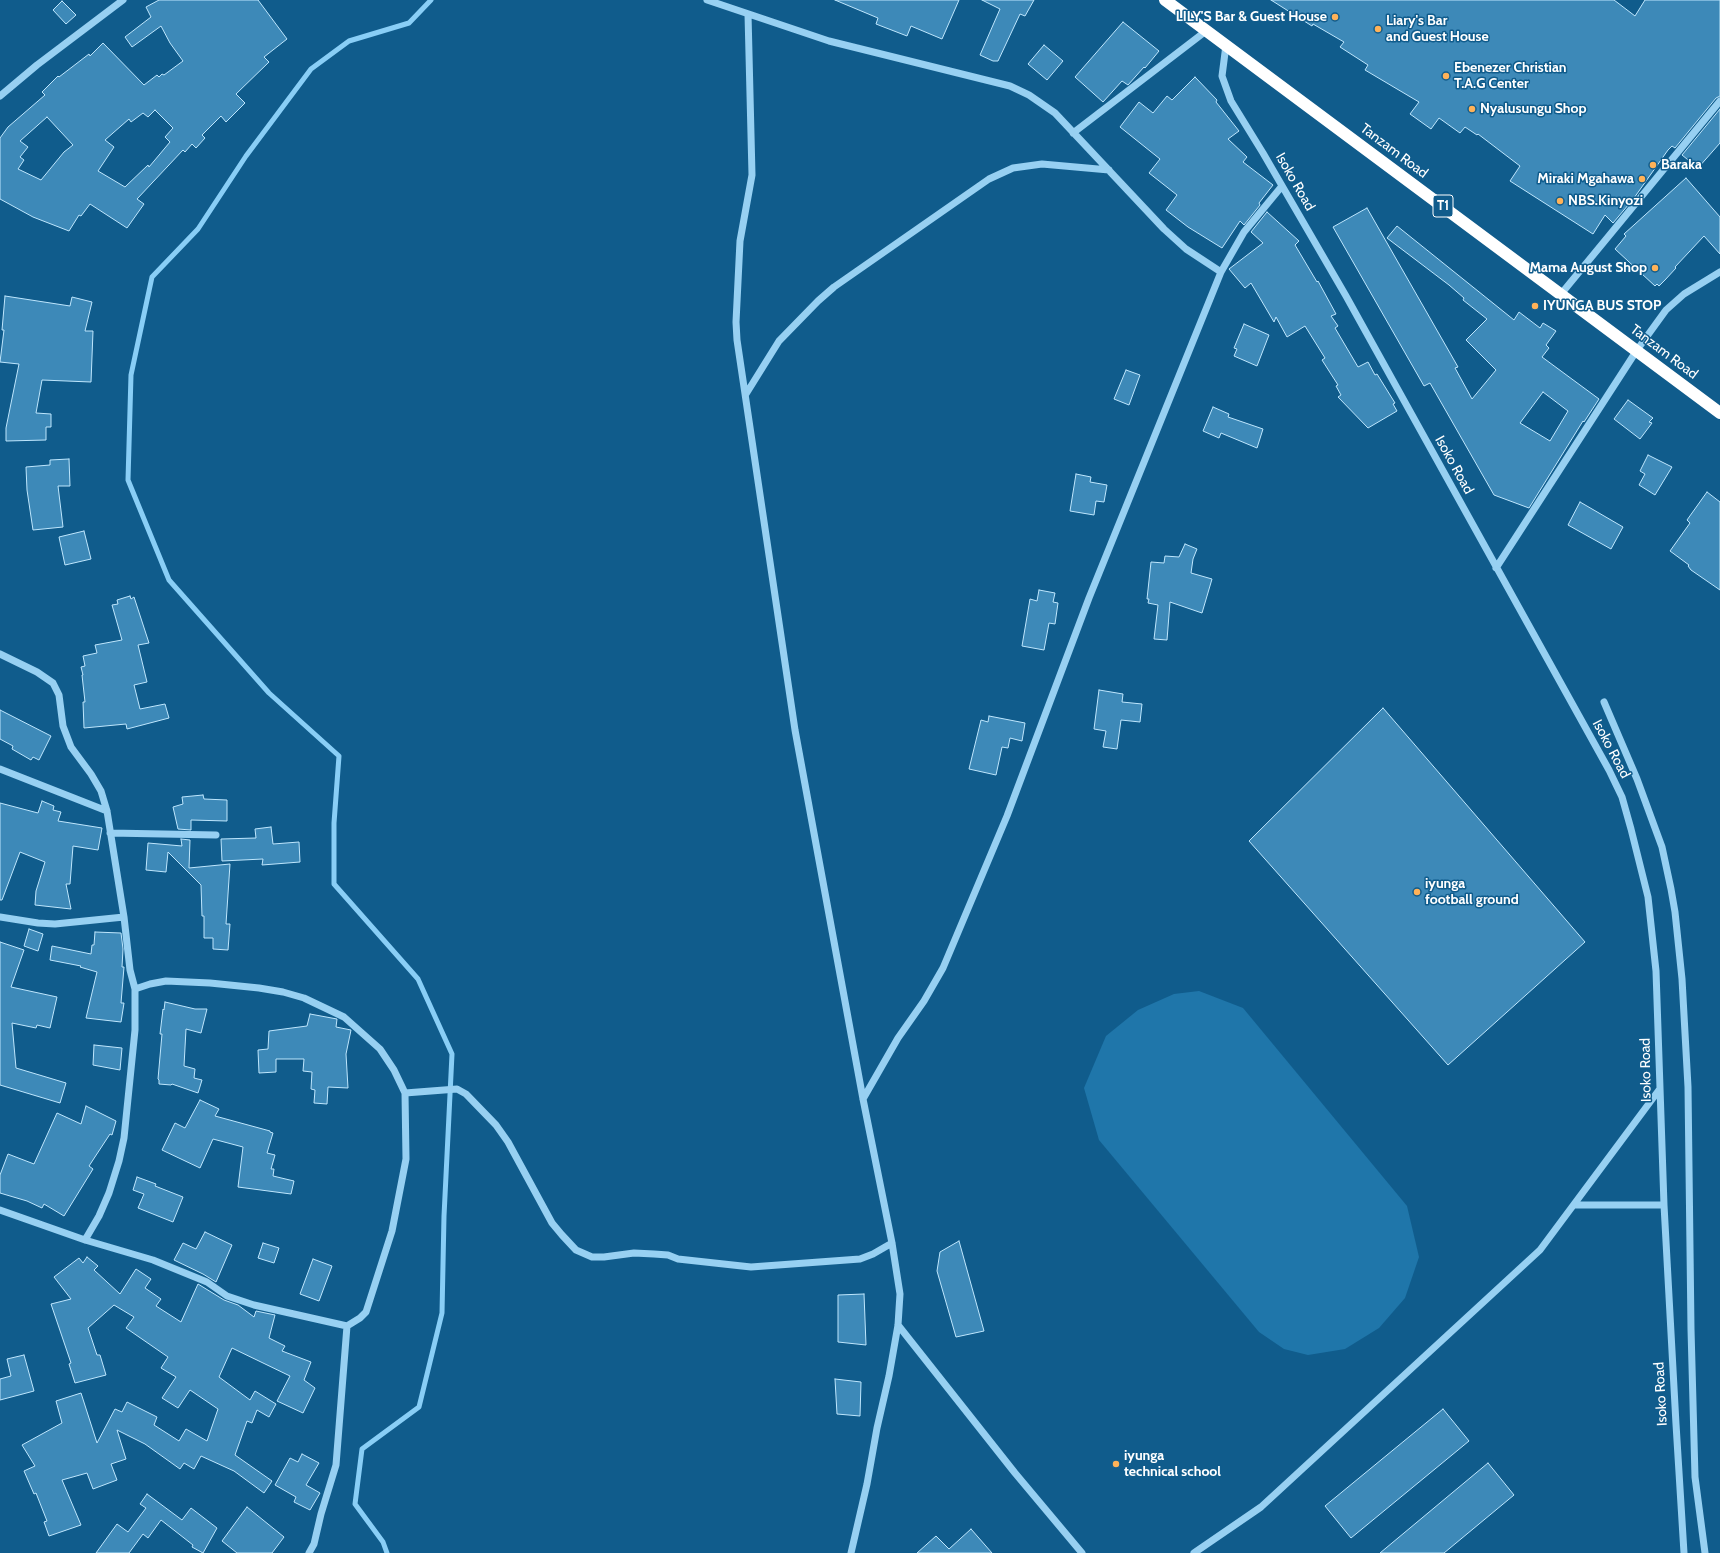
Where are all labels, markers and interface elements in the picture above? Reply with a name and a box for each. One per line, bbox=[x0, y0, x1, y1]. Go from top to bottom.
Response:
place label: LILY'S Bar & Guest House bbox=[1176, 9, 1327, 25]
marker: LILY'S Bar & Guest House bbox=[1330, 12, 1340, 22]
place label: Liary's Bar and Guest House bbox=[1386, 13, 1489, 46]
marker: Liary's Bar and Guest House bbox=[1373, 24, 1383, 34]
place label: Ebenezer Christian T.A.G Center bbox=[1454, 60, 1567, 92]
marker: Ebenezer Christian T.A.G Center bbox=[1441, 71, 1451, 81]
place label: Nyalusungu Shop bbox=[1480, 101, 1587, 117]
marker: Nyalusungu Shop bbox=[1467, 104, 1477, 114]
street label: Tanzam Road bbox=[1357, 120, 1431, 182]
street label: Isoko Road bbox=[1272, 150, 1318, 214]
place label: Baraka bbox=[1661, 157, 1702, 173]
marker: Baraka bbox=[1648, 160, 1658, 170]
place label: Miraki Mgahawa bbox=[1537, 171, 1634, 187]
marker: Miraki Mgahawa bbox=[1637, 174, 1647, 184]
place label: NBS.Kinyozi bbox=[1568, 193, 1643, 209]
road number: T1 bbox=[1433, 195, 1453, 217]
marker: NBS.Kinyozi bbox=[1555, 196, 1565, 206]
place label: Mama August Shop bbox=[1530, 260, 1647, 276]
marker: Mama August Shop bbox=[1650, 263, 1660, 273]
place label: IYUNGA BUS STOP bbox=[1543, 298, 1661, 314]
marker: IYUNGA BUS STOP bbox=[1530, 301, 1540, 311]
street label: Tanzam Road bbox=[1627, 321, 1701, 383]
street label: Isoko Road bbox=[1431, 433, 1477, 497]
street label: Isoko Road bbox=[1589, 717, 1633, 781]
place label: iyunga football ground bbox=[1425, 876, 1519, 908]
marker: iyunga football ground bbox=[1412, 887, 1422, 897]
street label: Isoko Road bbox=[1637, 1038, 1655, 1102]
street label: Isoko Road bbox=[1651, 1362, 1671, 1426]
place label: iyunga technical school bbox=[1124, 1448, 1221, 1480]
marker: iyunga technical school bbox=[1111, 1459, 1121, 1469]

